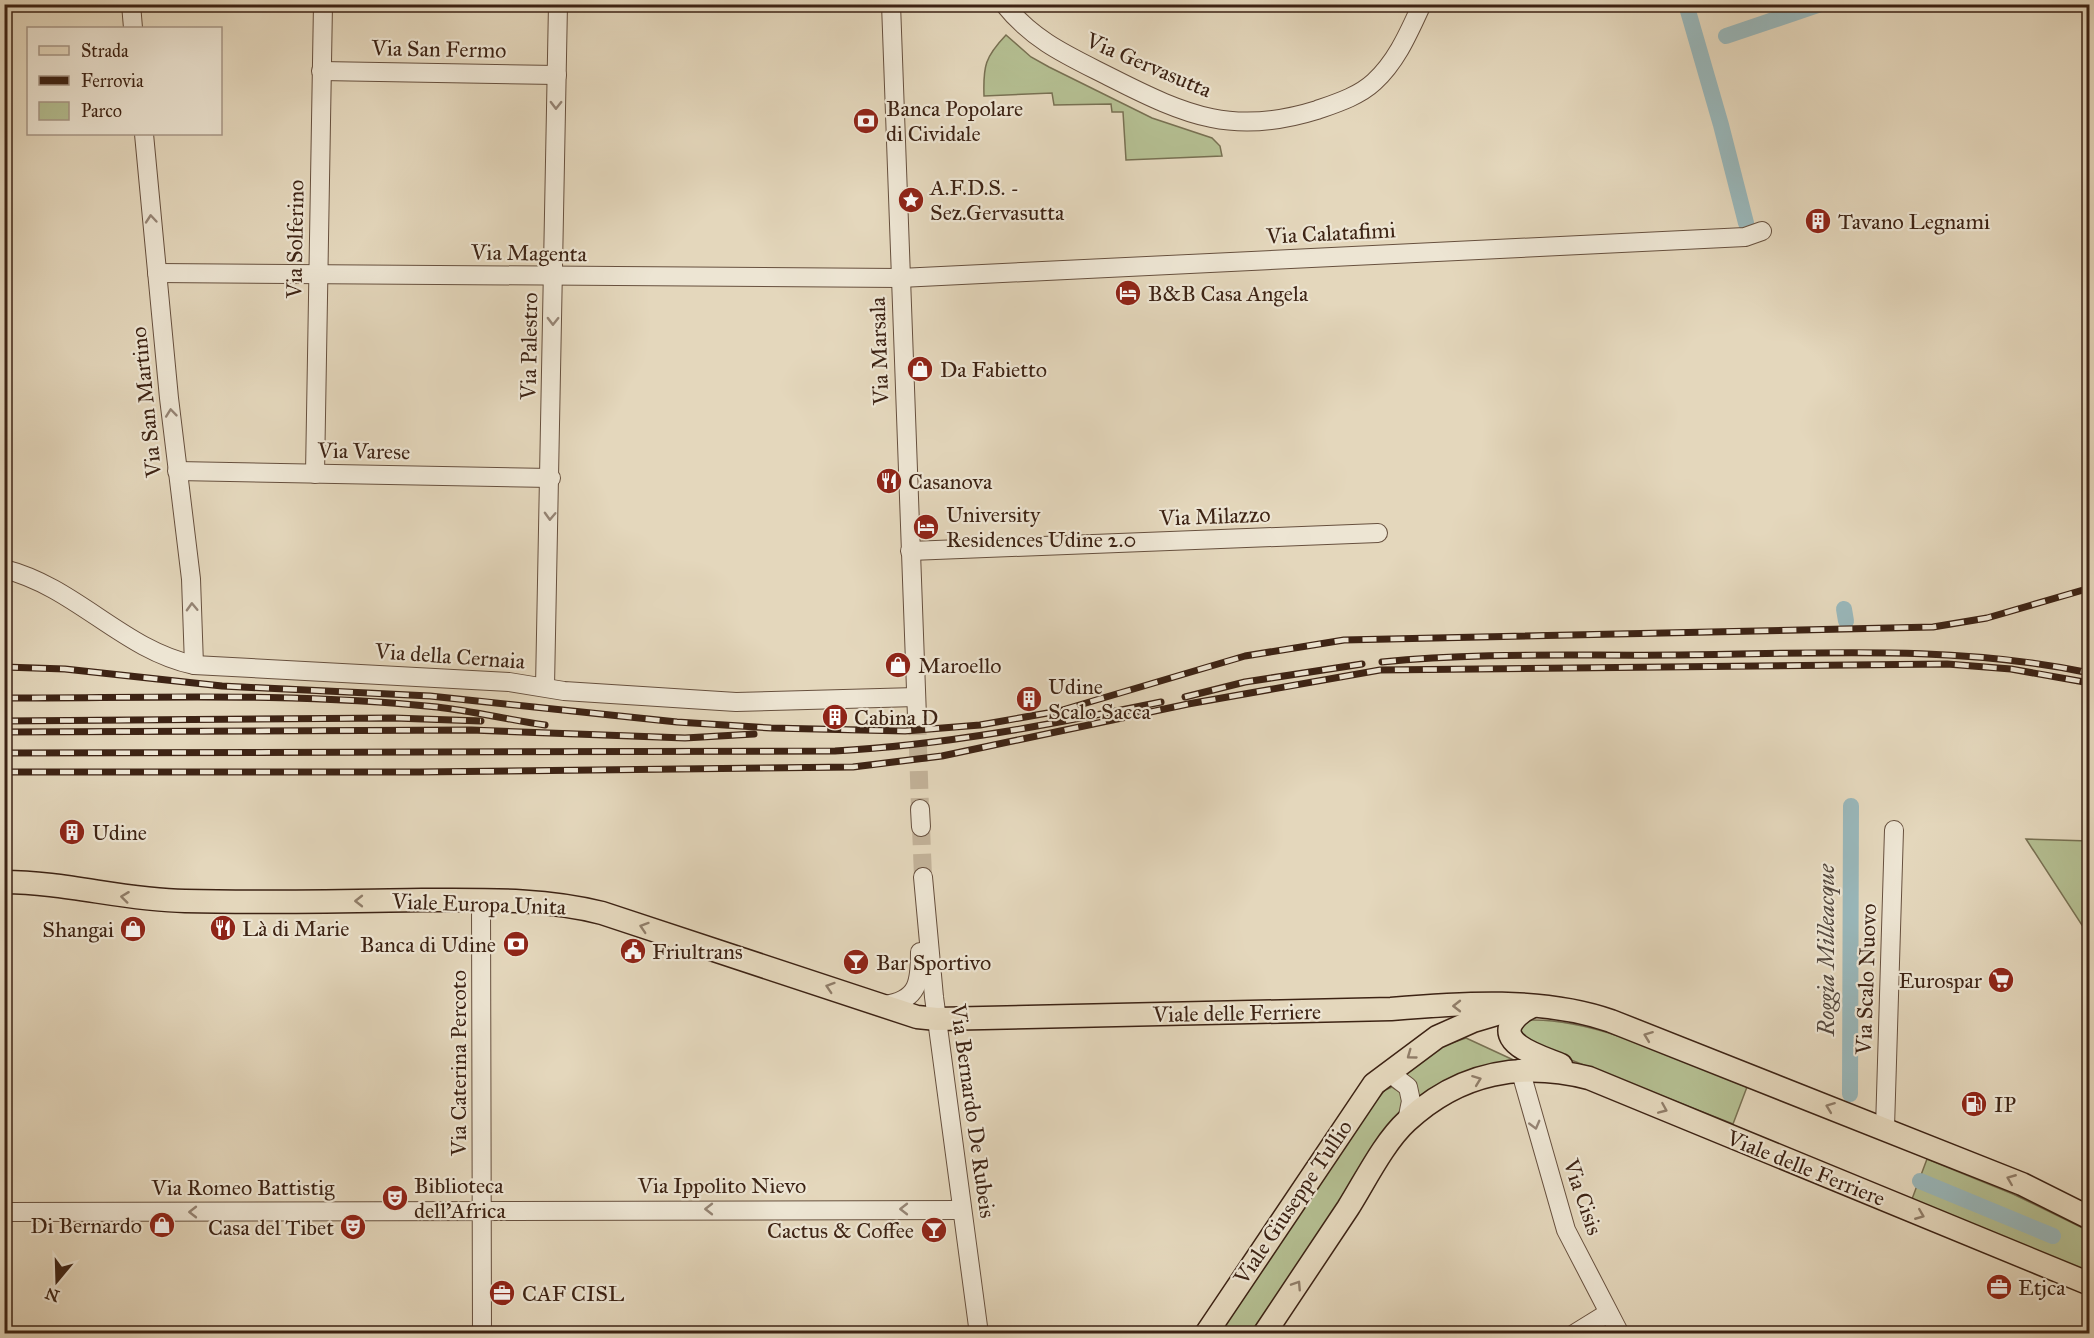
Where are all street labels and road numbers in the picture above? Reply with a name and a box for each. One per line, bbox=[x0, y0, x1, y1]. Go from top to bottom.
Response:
street label: Via Gervasutta bbox=[1081, 26, 1216, 104]
street label: Via San Fermo bbox=[370, 34, 507, 64]
street label: Via Solferino bbox=[280, 179, 310, 300]
street label: Via Calatafimi bbox=[1265, 216, 1396, 250]
street label: Via Magenta bbox=[470, 238, 588, 268]
street label: Via Palestro bbox=[515, 292, 543, 401]
street label: Via Marsala bbox=[864, 296, 894, 407]
street label: Via San Martino bbox=[125, 325, 167, 480]
street label: Via Varese bbox=[316, 437, 411, 465]
street label: Via Milazzo bbox=[1158, 501, 1271, 531]
street label: Via della Cernaia bbox=[373, 637, 527, 675]
street label: Viale Europa Unita bbox=[391, 887, 567, 921]
street label: Via Scalo Nuovo bbox=[1850, 903, 1882, 1056]
street label: Via Caterina Percoto bbox=[445, 970, 472, 1157]
street label: Viale delle Ferriere bbox=[1152, 998, 1321, 1028]
street label: Via Bernardo De Rubeis bbox=[944, 1001, 1001, 1220]
street label: Viale Giuseppe Tullio bbox=[1227, 1115, 1358, 1290]
street label: Viale delle Ferriere bbox=[1722, 1124, 1889, 1212]
street label: Via Cisis bbox=[1557, 1155, 1609, 1239]
street label: Via Ippolito Nievo bbox=[637, 1172, 806, 1199]
street label: Via Romeo Battistig bbox=[151, 1174, 335, 1201]

